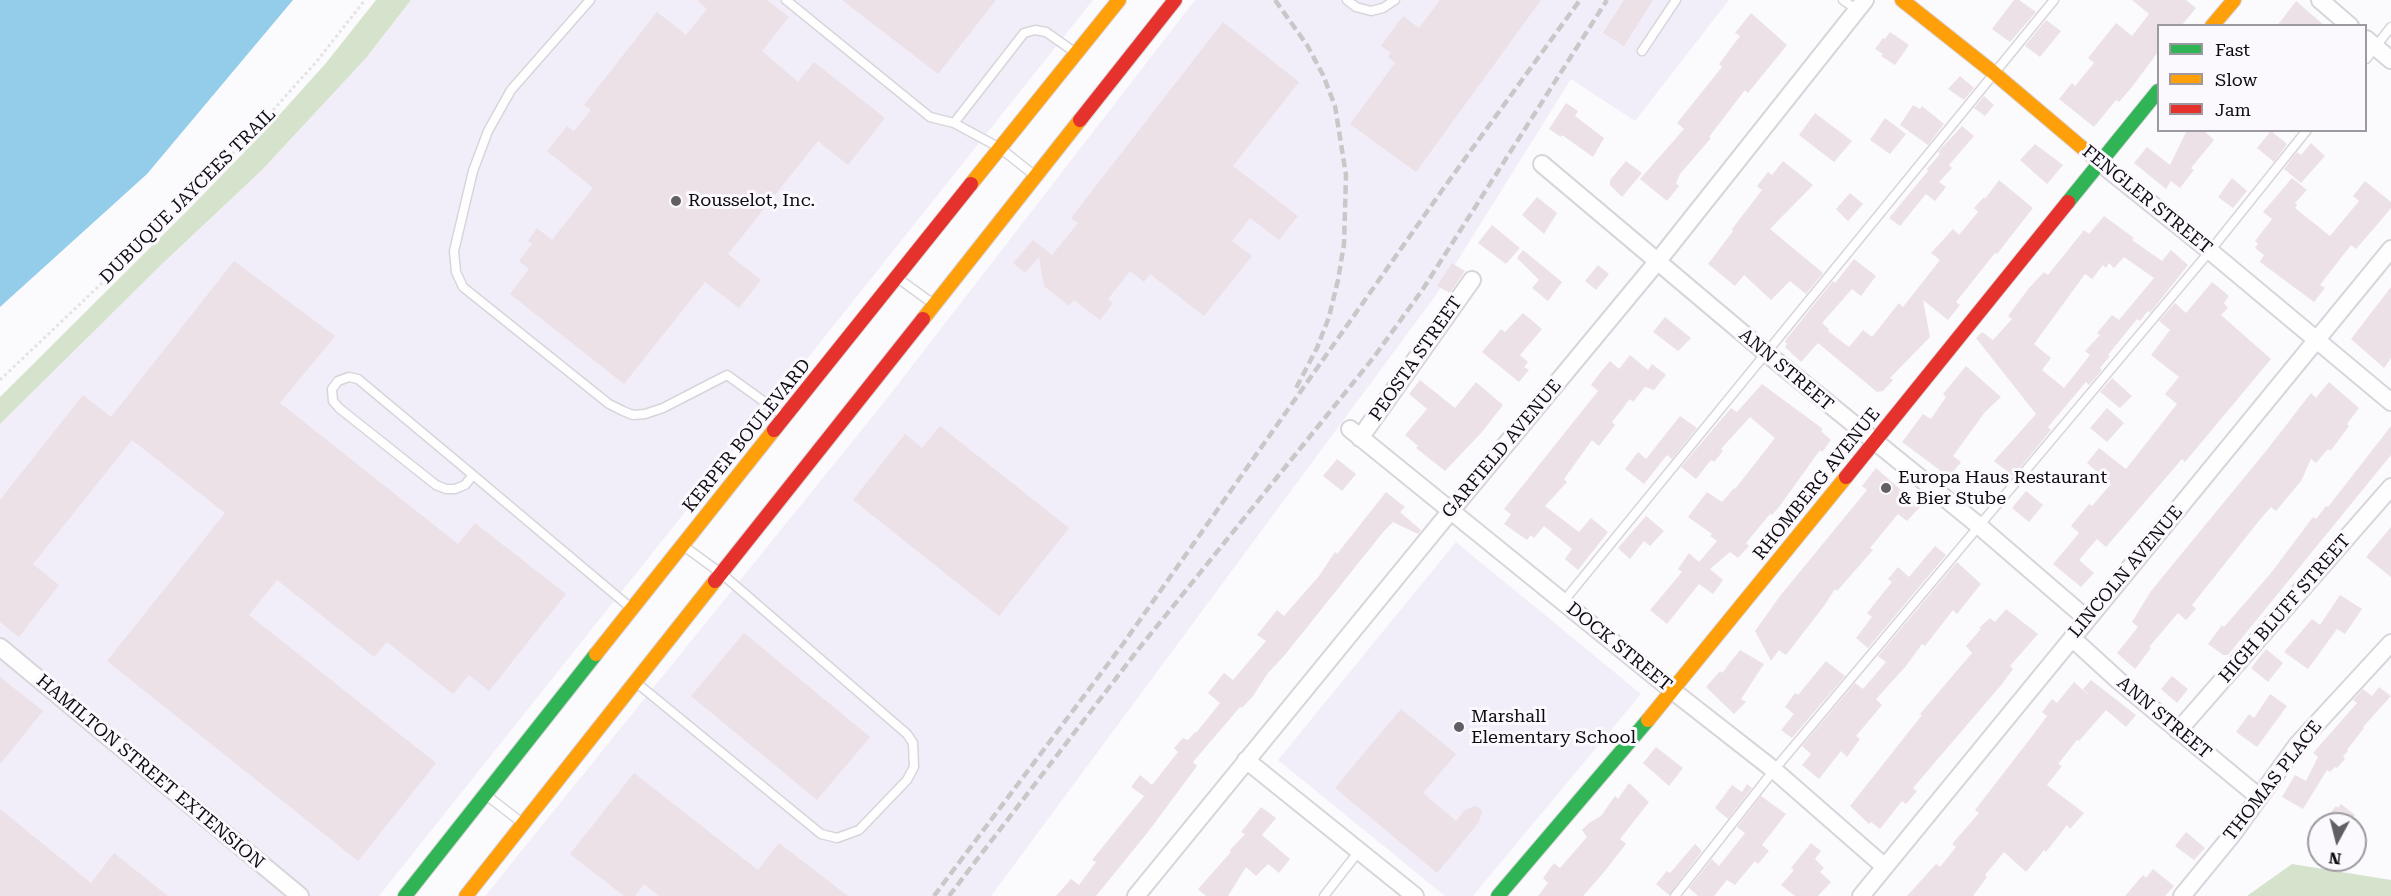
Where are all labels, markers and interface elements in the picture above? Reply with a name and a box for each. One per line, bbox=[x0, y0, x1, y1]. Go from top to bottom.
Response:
legend bbox=[2157, 24, 2367, 132]
text: Fast bbox=[2215, 39, 2250, 60]
text: Slow bbox=[2215, 69, 2257, 90]
text: Jam bbox=[2215, 99, 2251, 120]
street label: DUBUQUE JAYCEES TRAIL bbox=[96, 104, 280, 288]
street label: FENGLER STREET bbox=[2078, 141, 2216, 259]
place label: Rousselot, Inc. bbox=[688, 190, 815, 212]
marker: Rousselot, Inc. bbox=[669, 194, 683, 208]
street label: PEOSTA STREET bbox=[1365, 293, 1467, 425]
street label: ANN STREET bbox=[1734, 324, 1838, 416]
street label: KERPER BOULEVARD bbox=[678, 355, 816, 517]
street label: GARFIELD AVENUE bbox=[1438, 375, 1566, 523]
street label: RHOMBERG AVENUE bbox=[1749, 404, 1885, 564]
place label: Europa Haus Restaurant & Bier Stube bbox=[1898, 467, 2107, 510]
marker: Europa Haus Restaurant & Bier Stube bbox=[1879, 481, 1893, 495]
street label: LINCOLN AVENUE bbox=[2064, 502, 2188, 642]
street label: HIGH BLUFF STREET bbox=[2215, 531, 2355, 687]
street label: DOCK STREET bbox=[1562, 598, 1676, 696]
street label: HAMILTON STREET EXTENSION bbox=[32, 670, 268, 874]
street label: ANN STREET bbox=[2112, 672, 2216, 764]
place label: Marshall Elementary School bbox=[1471, 706, 1636, 748]
street label: THOMAS PLACE bbox=[2219, 717, 2327, 845]
marker: Marshall Elementary School bbox=[1452, 720, 1466, 734]
north arrow bbox=[2307, 812, 2367, 872]
text: N bbox=[2328, 848, 2342, 869]

